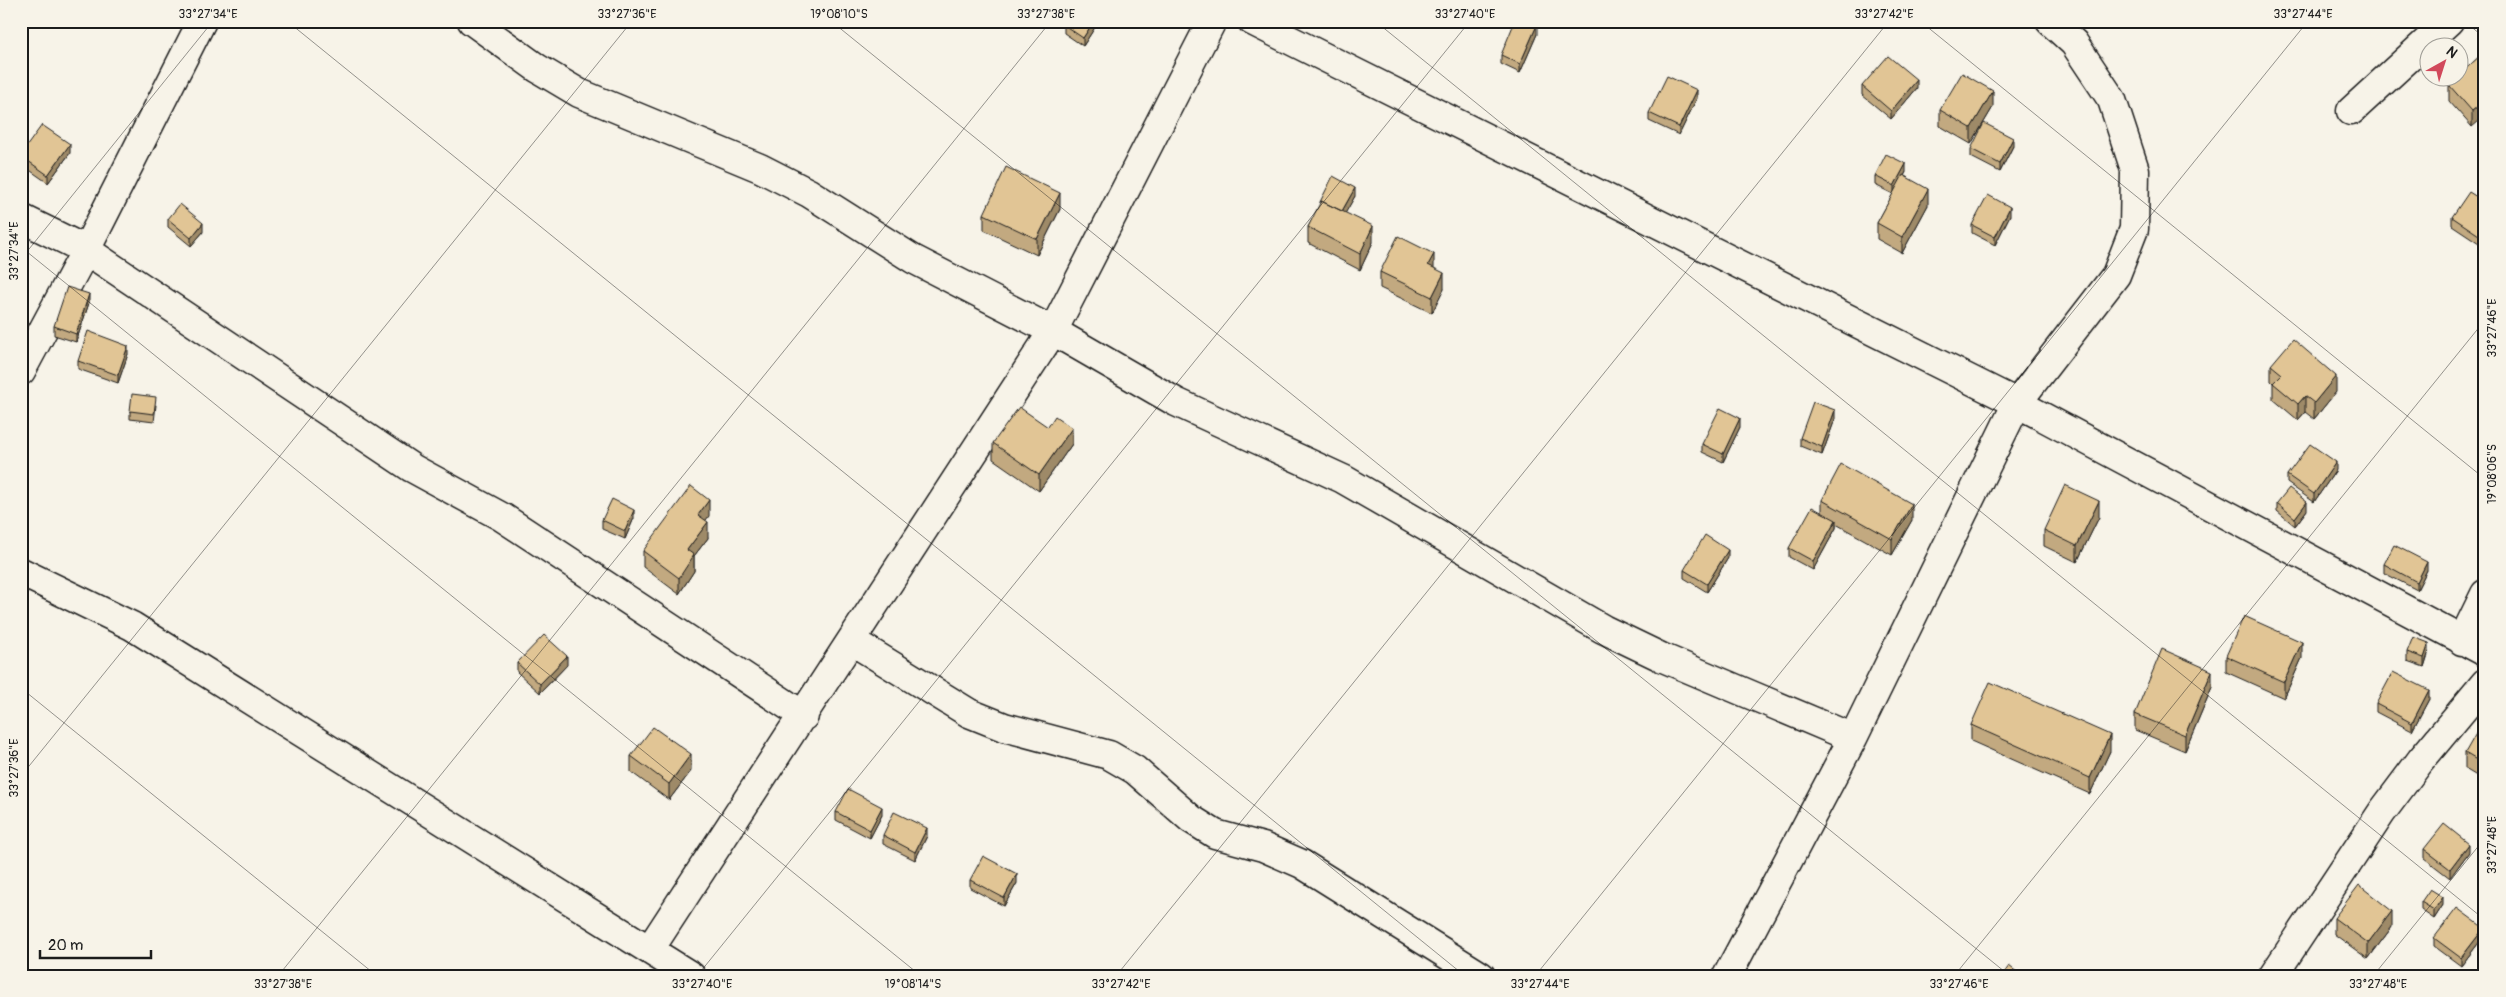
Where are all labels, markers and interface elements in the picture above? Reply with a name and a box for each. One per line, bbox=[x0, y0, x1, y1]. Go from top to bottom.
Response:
text: 33°27'34"E bbox=[179, 7, 237, 22]
text: 33°27'36"E bbox=[598, 7, 656, 22]
text: 19°08'10"S bbox=[810, 7, 868, 22]
text: 33°27'38"E bbox=[1017, 7, 1075, 22]
text: 33°27'40"E bbox=[1435, 7, 1495, 22]
text: 33°27'42"E bbox=[1855, 7, 1913, 22]
text: 33°27'44"E bbox=[2273, 7, 2333, 22]
north arrow bbox=[2418, 38, 2468, 88]
text: N bbox=[2443, 43, 2461, 62]
text: 33°27'34"E bbox=[7, 222, 22, 280]
text: 33°27'46"E bbox=[2485, 298, 2500, 358]
text: 19°08'06"S bbox=[2485, 444, 2500, 504]
text: 33°27'36"E bbox=[7, 739, 22, 797]
text: 33°27'48"E bbox=[2485, 816, 2500, 874]
scale bar bbox=[40, 927, 151, 959]
text: 20 m bbox=[48, 936, 83, 955]
text: 33°27'38"E bbox=[254, 977, 312, 992]
text: 33°27'40"E bbox=[672, 977, 732, 992]
text: 19°08'14"S bbox=[885, 977, 941, 992]
text: 33°27'42"E bbox=[1092, 977, 1150, 992]
text: 33°27'44"E bbox=[1510, 977, 1570, 992]
text: 33°27'46"E bbox=[1929, 977, 1989, 992]
text: 33°27'48"E bbox=[2349, 977, 2407, 992]

